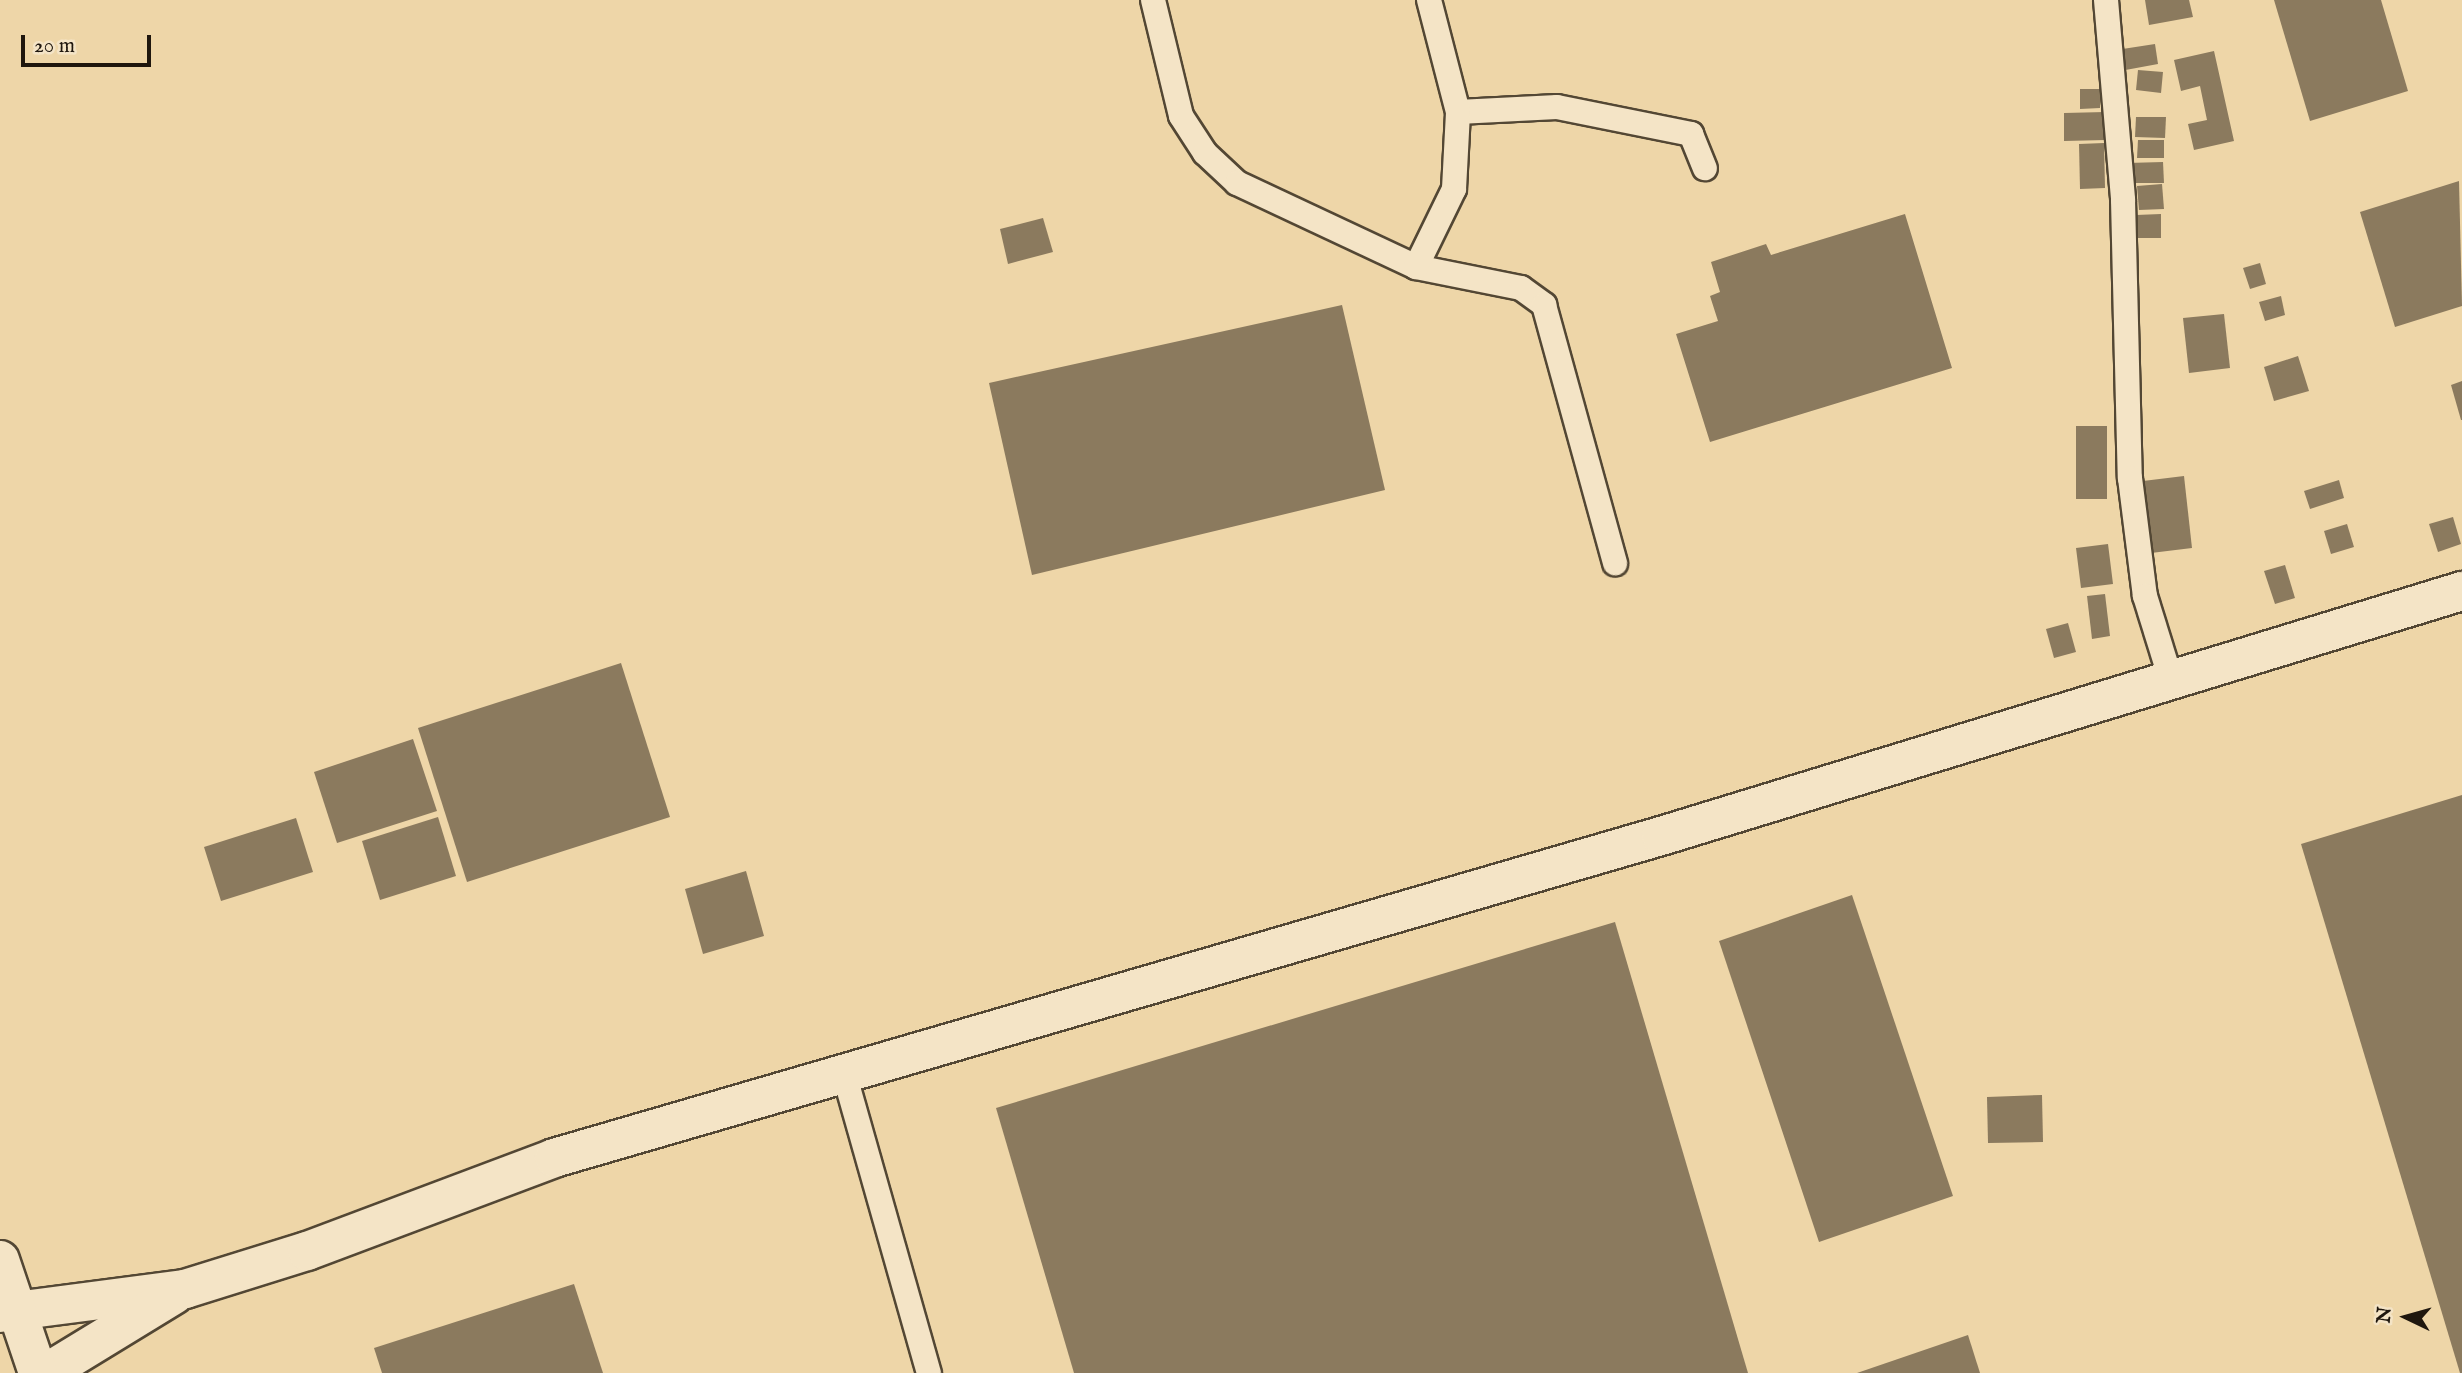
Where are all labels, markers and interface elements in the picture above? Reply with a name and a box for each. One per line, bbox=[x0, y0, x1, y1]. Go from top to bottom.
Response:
scale bar bbox=[24, 21, 154, 65]
text: 20 m bbox=[34, 33, 75, 60]
north arrow bbox=[2371, 1282, 2441, 1352]
text: N bbox=[2372, 1306, 2398, 1324]

